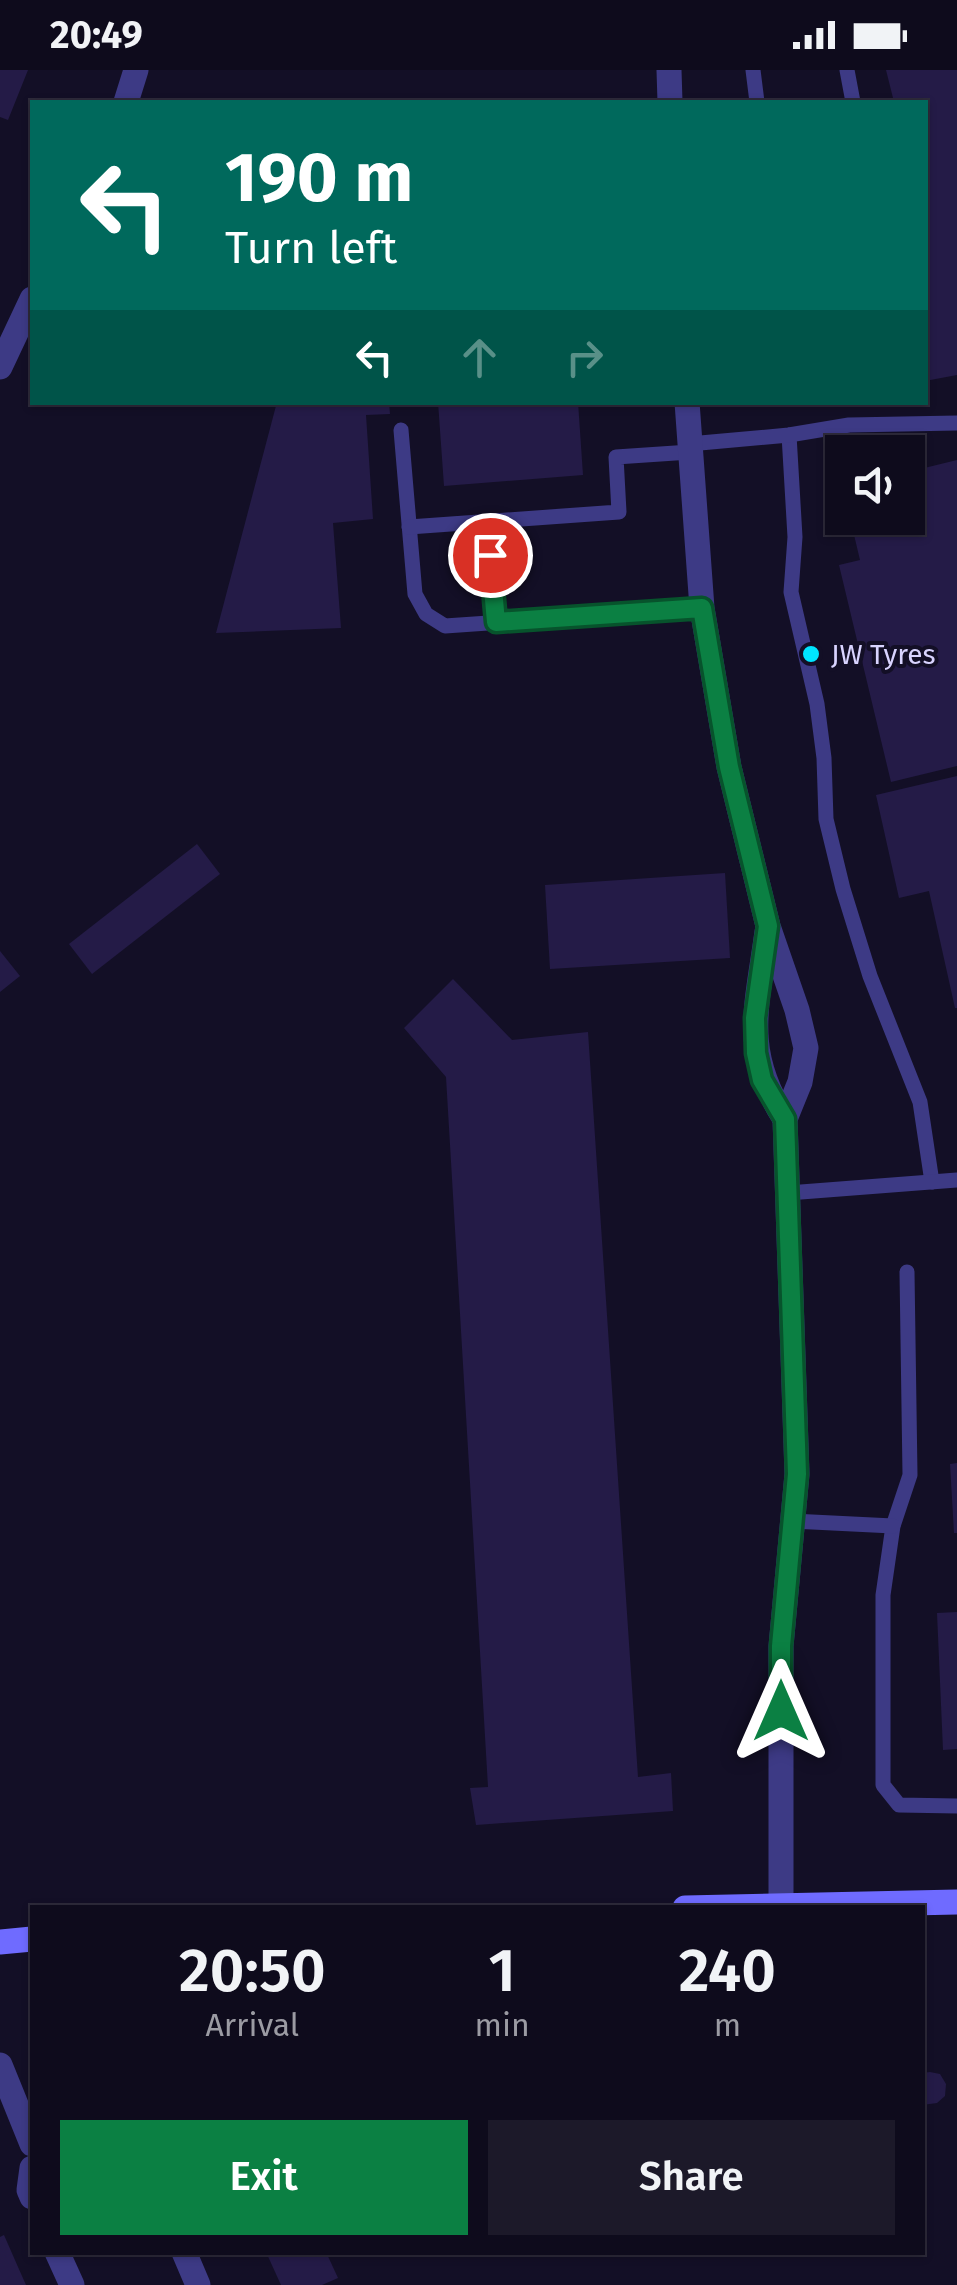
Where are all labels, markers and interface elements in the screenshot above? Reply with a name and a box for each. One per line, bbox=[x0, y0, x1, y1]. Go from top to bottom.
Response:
text: 20:49 bbox=[50, 12, 143, 58]
text: 190 m bbox=[225, 136, 413, 220]
icon: left bbox=[60, 140, 190, 270]
text: Turn left bbox=[225, 221, 397, 275]
icon: left bbox=[347, 330, 402, 385]
icon: ahead bbox=[452, 330, 507, 385]
icon: right bbox=[557, 330, 612, 385]
map controls bbox=[825, 435, 925, 535]
button: sound bbox=[825, 435, 925, 535]
pin bbox=[448, 513, 533, 598]
icon: arrive bbox=[463, 528, 518, 583]
place label: JW Tyres bbox=[831, 638, 936, 671]
marker: JW Tyres bbox=[800, 643, 822, 665]
position arrow bbox=[729, 1659, 833, 1763]
text: 20:50 bbox=[179, 1935, 326, 2007]
text: 1 bbox=[489, 1935, 516, 2007]
text: 240 bbox=[679, 1935, 776, 2007]
text: Arrival bbox=[205, 2006, 299, 2044]
text: min bbox=[475, 2006, 530, 2044]
text: m bbox=[714, 2006, 741, 2044]
button: Exit bbox=[60, 2120, 468, 2235]
button: Share bbox=[488, 2120, 895, 2235]

